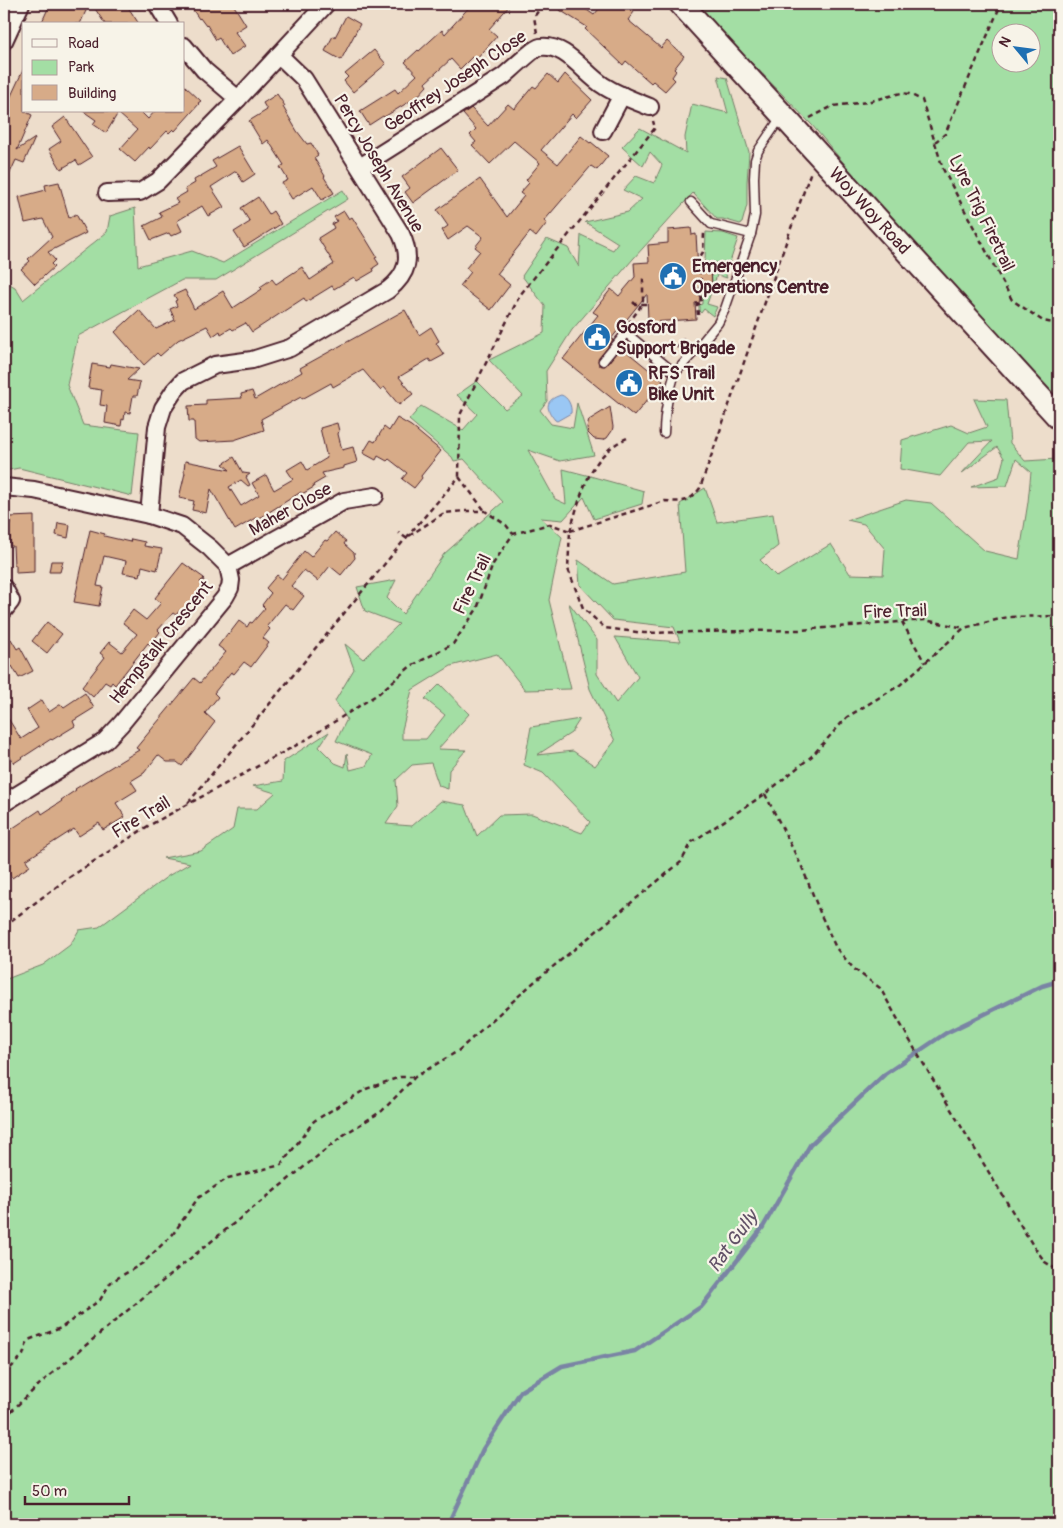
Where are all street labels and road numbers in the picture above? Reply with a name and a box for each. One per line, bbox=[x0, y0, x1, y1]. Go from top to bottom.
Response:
street label: Geoffrey Joseph Close bbox=[380, 25, 531, 138]
street label: Percy Joseph Avenue bbox=[328, 90, 429, 237]
street label: Lyre Trig Firetrail bbox=[943, 151, 1020, 275]
street label: Woy Woy Road bbox=[824, 163, 915, 260]
street label: Maher Close bbox=[245, 477, 336, 542]
street label: Fire Trail bbox=[448, 550, 497, 618]
street label: Hempstalk Crescent bbox=[105, 575, 219, 709]
street label: Fire Trail bbox=[862, 599, 928, 624]
street label: Fire Trail bbox=[108, 791, 175, 844]

